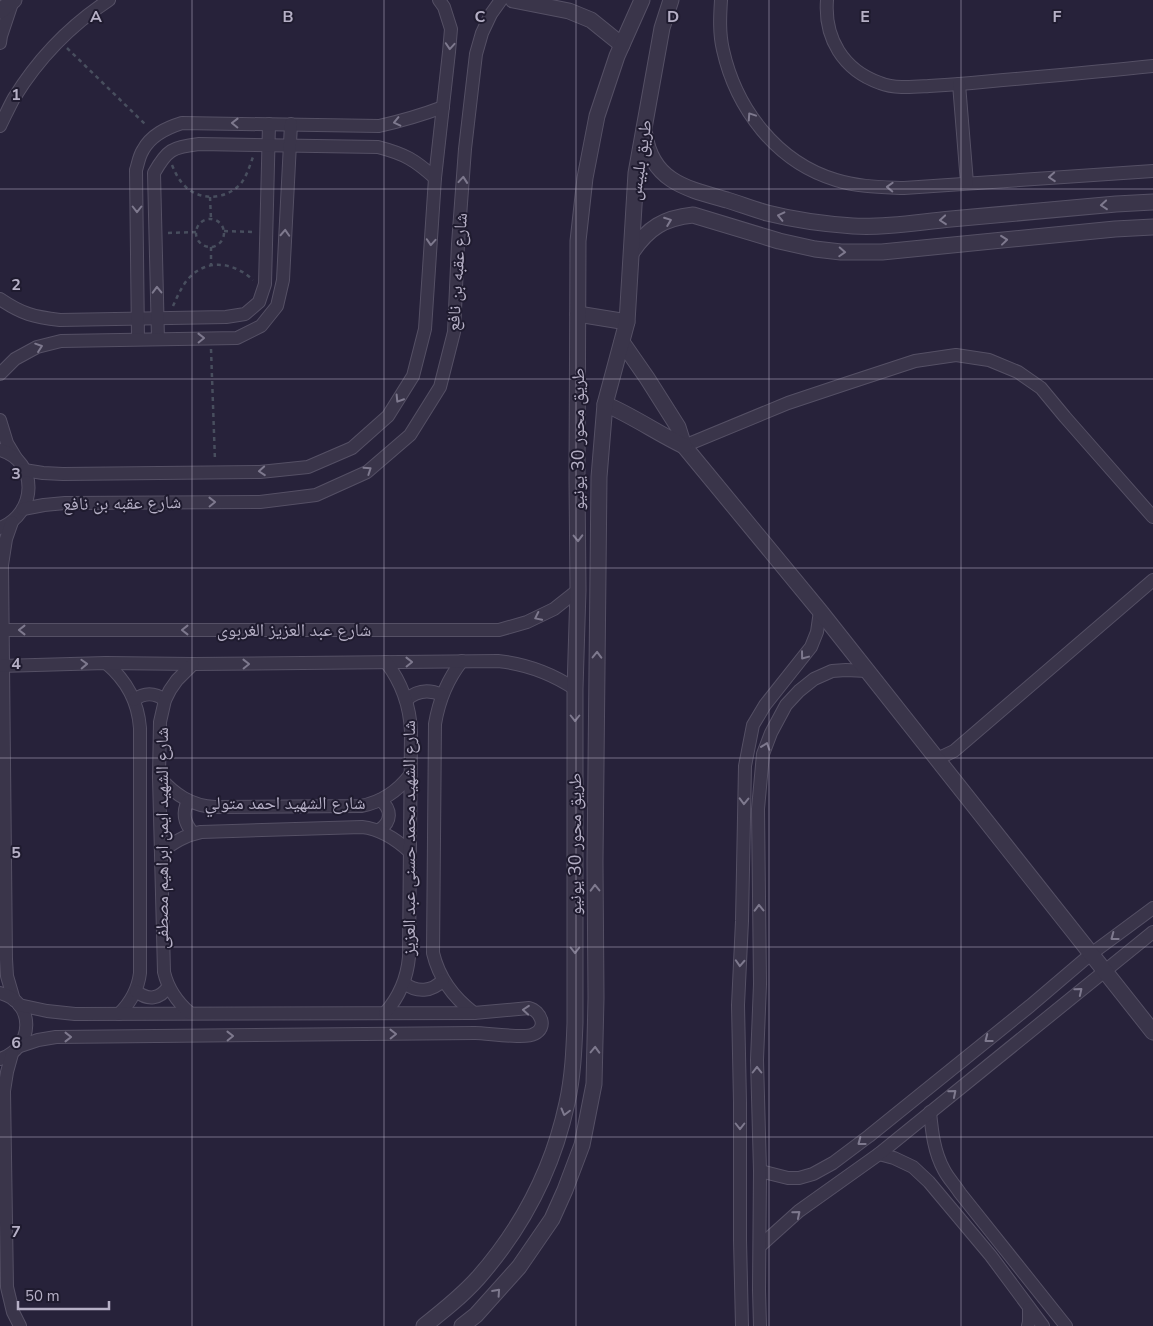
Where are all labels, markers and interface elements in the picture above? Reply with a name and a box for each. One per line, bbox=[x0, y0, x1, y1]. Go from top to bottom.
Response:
text: A bbox=[90, 6, 102, 28]
text: B bbox=[282, 6, 294, 28]
text: C bbox=[475, 6, 486, 28]
text: D bbox=[667, 6, 679, 28]
text: E bbox=[860, 6, 870, 28]
text: F bbox=[1053, 6, 1062, 28]
one-way arrow bbox=[444, 42, 455, 50]
text: 1 bbox=[11, 84, 21, 106]
one-way arrow bbox=[748, 113, 757, 122]
one-way arrow bbox=[393, 116, 401, 127]
one-way arrow bbox=[231, 118, 239, 129]
street label: طريق بلبيس bbox=[622, 118, 658, 202]
one-way arrow bbox=[1048, 172, 1056, 183]
one-way arrow bbox=[457, 176, 468, 184]
one-way arrow bbox=[886, 182, 894, 193]
one-way arrow bbox=[1100, 199, 1108, 210]
one-way arrow bbox=[131, 205, 142, 213]
one-way arrow bbox=[777, 211, 786, 222]
street label: شارع عقبه بن نافع bbox=[441, 212, 473, 332]
one-way arrow bbox=[938, 214, 946, 225]
one-way arrow bbox=[663, 217, 672, 227]
one-way arrow bbox=[280, 229, 291, 237]
one-way arrow bbox=[1000, 235, 1008, 246]
one-way arrow bbox=[425, 239, 436, 247]
one-way arrow bbox=[839, 246, 847, 257]
text: 2 bbox=[11, 274, 21, 296]
one-way arrow bbox=[152, 286, 162, 294]
one-way arrow bbox=[198, 333, 205, 343]
one-way arrow bbox=[35, 343, 43, 353]
street label: طريق محور 30 يونيو bbox=[566, 368, 590, 510]
one-way arrow bbox=[395, 394, 405, 403]
text: 3 bbox=[11, 463, 21, 485]
one-way arrow bbox=[257, 466, 265, 477]
one-way arrow bbox=[362, 467, 372, 476]
street label: شارع عقبه بن نافع bbox=[62, 490, 182, 516]
one-way arrow bbox=[208, 497, 216, 507]
one-way arrow bbox=[573, 534, 583, 542]
one-way arrow bbox=[534, 611, 543, 621]
street label: شارع عبد العزيز الغربوى bbox=[217, 618, 371, 642]
one-way arrow bbox=[18, 625, 26, 635]
one-way arrow bbox=[180, 625, 188, 635]
one-way arrow bbox=[801, 650, 810, 660]
one-way arrow bbox=[592, 651, 602, 658]
text: 4 bbox=[11, 653, 21, 675]
one-way arrow bbox=[405, 657, 413, 667]
one-way arrow bbox=[80, 659, 88, 669]
one-way arrow bbox=[242, 659, 250, 669]
one-way arrow bbox=[570, 714, 580, 722]
street label: شارع الشهيد محمد حسنى عبد العزيز bbox=[397, 720, 421, 957]
street label: شارع الشهيد ايمن ابراهيم مصطفى bbox=[150, 727, 174, 949]
one-way arrow bbox=[761, 742, 771, 751]
street label: طريق محور 30 يونيو bbox=[563, 773, 587, 915]
street label: شارع الشهيد احمد متولي bbox=[205, 791, 366, 818]
one-way arrow bbox=[739, 798, 749, 805]
text: 5 bbox=[11, 842, 21, 864]
one-way arrow bbox=[590, 883, 601, 891]
one-way arrow bbox=[754, 903, 764, 911]
one-way arrow bbox=[1111, 932, 1120, 940]
one-way arrow bbox=[570, 947, 580, 955]
one-way arrow bbox=[734, 960, 745, 968]
one-way arrow bbox=[1073, 988, 1082, 996]
one-way arrow bbox=[522, 1004, 530, 1015]
one-way arrow bbox=[390, 1029, 397, 1039]
one-way arrow bbox=[227, 1031, 235, 1041]
text: 6 bbox=[11, 1032, 21, 1054]
one-way arrow bbox=[64, 1032, 72, 1042]
one-way arrow bbox=[984, 1034, 993, 1043]
one-way arrow bbox=[590, 1046, 600, 1054]
one-way arrow bbox=[752, 1066, 763, 1074]
one-way arrow bbox=[947, 1091, 956, 1099]
one-way arrow bbox=[560, 1108, 571, 1117]
one-way arrow bbox=[735, 1122, 745, 1130]
one-way arrow bbox=[858, 1136, 867, 1144]
one-way arrow bbox=[791, 1211, 800, 1220]
text: 7 bbox=[11, 1221, 21, 1243]
scale bar bbox=[18, 1278, 109, 1310]
text: 50 m bbox=[25, 1286, 60, 1306]
one-way arrow bbox=[491, 1288, 500, 1297]

